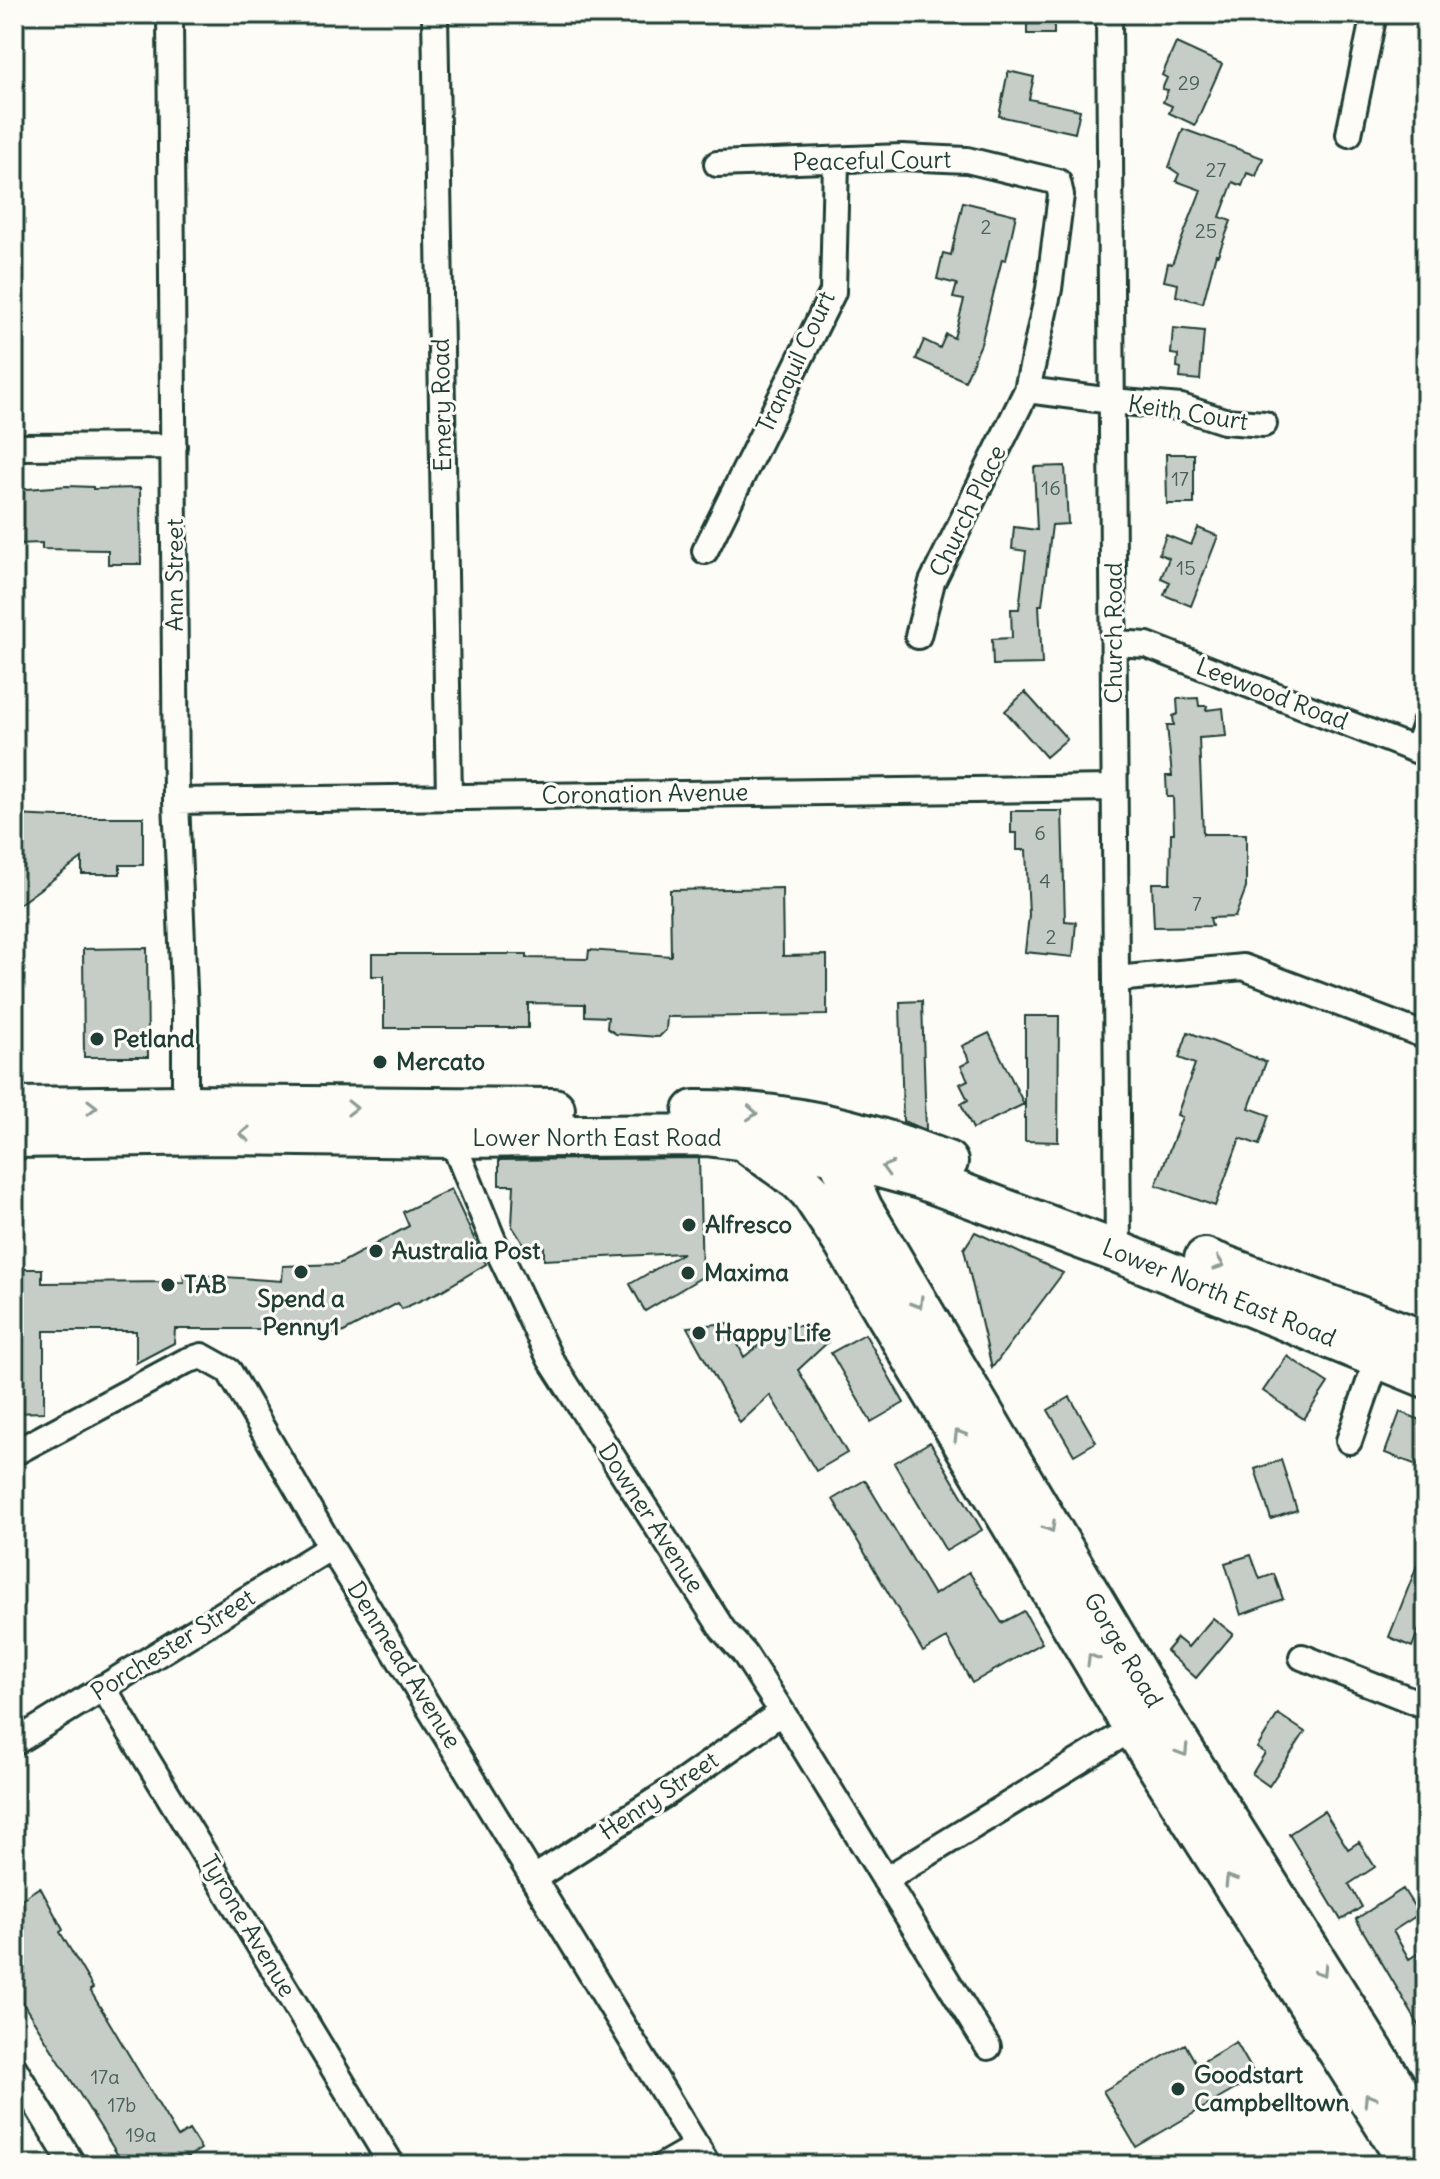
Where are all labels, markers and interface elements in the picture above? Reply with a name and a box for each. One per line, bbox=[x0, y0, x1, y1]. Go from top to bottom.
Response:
house number: 29 bbox=[1178, 70, 1200, 95]
street label: Peaceful Court bbox=[792, 144, 952, 176]
house number: 27 bbox=[1206, 157, 1227, 182]
house number: 2 bbox=[981, 214, 992, 239]
house number: 25 bbox=[1195, 218, 1217, 243]
street label: Tranquil Court bbox=[749, 286, 841, 437]
street label: Emery Road bbox=[425, 338, 457, 472]
street label: Keith Court bbox=[1126, 388, 1250, 436]
street label: Church Place bbox=[922, 440, 1012, 581]
house number: 17 bbox=[1171, 466, 1189, 491]
house number: 16 bbox=[1041, 475, 1061, 500]
street label: Ann Street bbox=[159, 519, 189, 631]
house number: 15 bbox=[1176, 555, 1196, 580]
street label: Church Road bbox=[1098, 562, 1128, 704]
street label: Leewood Road bbox=[1192, 650, 1352, 736]
street label: Coronation Avenue bbox=[541, 776, 749, 810]
house number: 6 bbox=[1034, 820, 1046, 845]
house number: 4 bbox=[1039, 868, 1051, 893]
house number: 7 bbox=[1192, 891, 1202, 916]
house number: 2 bbox=[1046, 924, 1057, 949]
place label: Petland bbox=[113, 1023, 195, 1053]
marker: Petland bbox=[88, 1030, 106, 1048]
place label: Mercato bbox=[396, 1046, 485, 1076]
marker: Mercato bbox=[371, 1053, 389, 1071]
one-way arrow bbox=[86, 1098, 99, 1116]
one-way arrow bbox=[346, 1099, 359, 1116]
one-way arrow bbox=[746, 1104, 759, 1121]
street label: Lower North East Road bbox=[472, 1122, 722, 1152]
one-way arrow bbox=[238, 1126, 251, 1143]
one-way arrow bbox=[880, 1161, 894, 1178]
place label: Alfresco bbox=[705, 1209, 792, 1239]
marker: Alfresco bbox=[680, 1216, 698, 1234]
street label: Lower North East Road bbox=[1098, 1231, 1341, 1353]
place label: Australia Post bbox=[392, 1235, 541, 1265]
marker: Australia Post bbox=[367, 1242, 385, 1260]
one-way arrow bbox=[1211, 1254, 1225, 1271]
place label: Maxima bbox=[704, 1257, 789, 1287]
marker: Spend a Penny1 bbox=[292, 1263, 310, 1281]
marker: Maxima bbox=[679, 1264, 697, 1282]
place label: TAB bbox=[184, 1269, 227, 1299]
marker: TAB bbox=[159, 1276, 177, 1294]
place label: Spend a Penny1 bbox=[257, 1283, 345, 1341]
one-way arrow bbox=[908, 1294, 924, 1309]
place label: Happy Life bbox=[715, 1317, 831, 1347]
marker: Happy Life bbox=[690, 1324, 708, 1342]
one-way arrow bbox=[953, 1429, 969, 1444]
street label: Downer Avenue bbox=[592, 1437, 711, 1598]
one-way arrow bbox=[1040, 1518, 1056, 1533]
street label: Denmead Avenue bbox=[341, 1575, 468, 1754]
street label: Porchester Street bbox=[85, 1582, 260, 1706]
street label: Gorge Road bbox=[1078, 1587, 1170, 1712]
one-way arrow bbox=[1086, 1653, 1102, 1668]
one-way arrow bbox=[1174, 1742, 1189, 1756]
street label: Henry Street bbox=[593, 1744, 724, 1846]
street label: Tyrone Avenue bbox=[195, 1849, 303, 2002]
one-way arrow bbox=[1224, 1874, 1239, 1888]
one-way arrow bbox=[1312, 1962, 1327, 1976]
place label: Goodstart Campbelltown bbox=[1194, 2059, 1349, 2117]
house number: 17a bbox=[90, 2064, 120, 2089]
marker: Goodstart Campbelltown bbox=[1169, 2080, 1187, 2098]
house number: 17b bbox=[108, 2092, 136, 2117]
one-way arrow bbox=[1363, 2093, 1378, 2108]
house number: 19a bbox=[126, 2122, 156, 2147]

